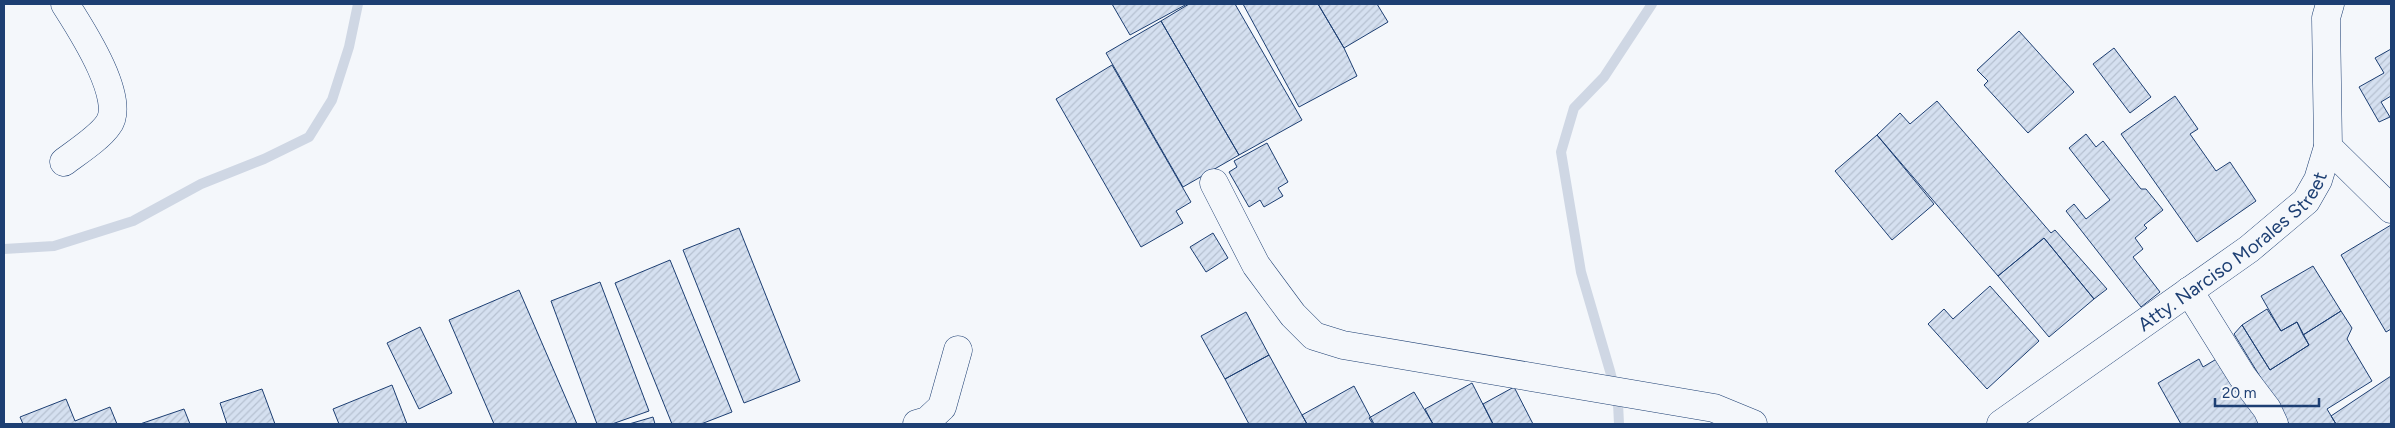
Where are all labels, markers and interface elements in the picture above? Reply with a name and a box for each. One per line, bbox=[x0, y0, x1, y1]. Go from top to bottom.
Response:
street label: Atty. Narciso Morales Street bbox=[2133, 169, 2332, 336]
scale bar bbox=[2215, 376, 2319, 408]
text: 20 m bbox=[2222, 384, 2256, 402]

